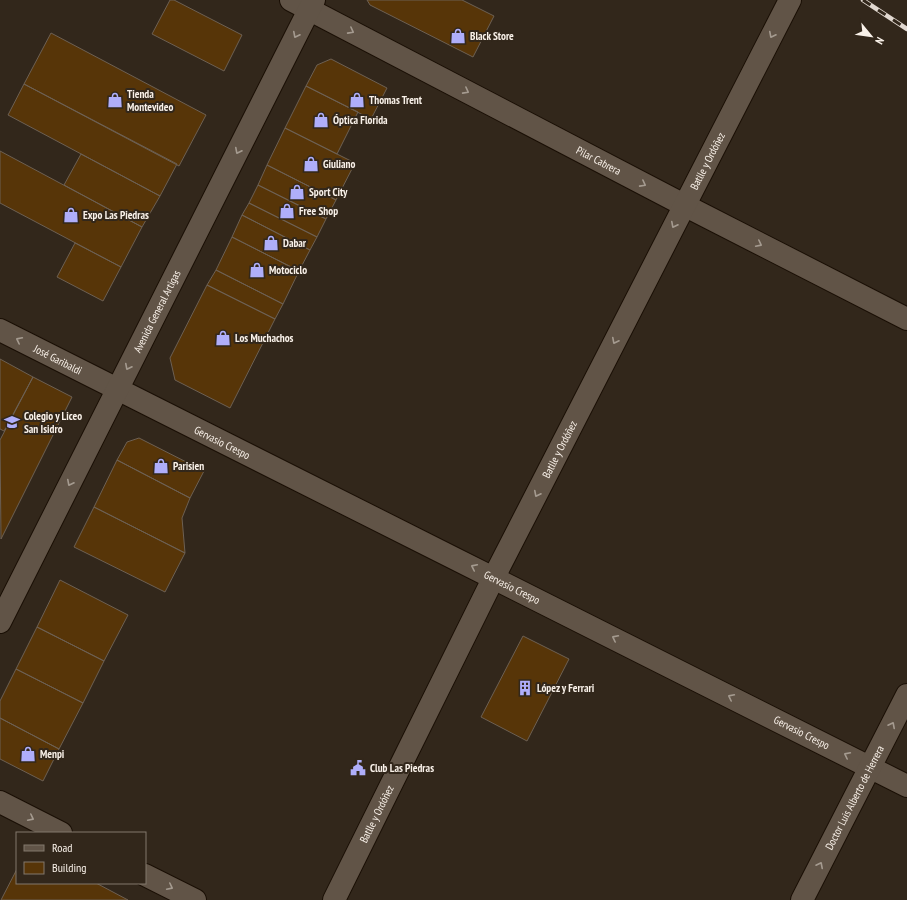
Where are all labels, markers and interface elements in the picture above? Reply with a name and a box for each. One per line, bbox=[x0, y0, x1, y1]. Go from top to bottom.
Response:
north arrow bbox=[851, 16, 891, 56]
one-way arrow bbox=[347, 26, 354, 33]
shop icon: Black Store bbox=[449, 27, 467, 45]
place label: Black Store bbox=[470, 29, 514, 43]
one-way arrow bbox=[769, 30, 777, 38]
one-way arrow bbox=[294, 31, 301, 38]
text: N bbox=[872, 35, 887, 47]
one-way arrow bbox=[462, 86, 469, 94]
place label: Tienda Montevideo bbox=[127, 87, 173, 114]
shop icon: Tienda Montevideo bbox=[106, 91, 124, 109]
shop icon: Thomas Trent bbox=[348, 91, 366, 109]
place label: Thomas Trent bbox=[369, 93, 423, 107]
shop icon: Óptica Florida bbox=[312, 111, 330, 129]
place label: Óptica Florida bbox=[333, 113, 388, 127]
street label: Batlle y Ordóñez bbox=[687, 130, 728, 192]
street label: Pilar Cabrera bbox=[574, 143, 624, 178]
one-way arrow bbox=[235, 147, 242, 154]
shop icon: Giuliano bbox=[302, 155, 320, 173]
place label: Giuliano bbox=[323, 157, 356, 171]
one-way arrow bbox=[639, 179, 646, 187]
shop icon: Sport City bbox=[288, 183, 306, 201]
place label: Sport City bbox=[309, 185, 348, 199]
shop icon: Free Shop bbox=[278, 202, 296, 220]
place label: Free Shop bbox=[299, 204, 338, 218]
shop icon: Expo Las Piedras bbox=[62, 206, 80, 224]
place label: Expo Las Piedras bbox=[83, 208, 149, 222]
one-way arrow bbox=[671, 221, 679, 228]
shop icon: Dabar bbox=[262, 234, 280, 252]
place label: Dabar bbox=[283, 236, 307, 250]
one-way arrow bbox=[754, 239, 762, 246]
shop icon: Motociclo bbox=[248, 261, 266, 279]
place label: Motociclo bbox=[269, 263, 307, 277]
street label: Avenida General Artigas bbox=[130, 267, 184, 355]
shop icon: Los Muchachos bbox=[214, 329, 232, 347]
place label: Los Muchachos bbox=[235, 331, 294, 345]
one-way arrow bbox=[612, 336, 620, 344]
one-way arrow bbox=[16, 337, 24, 345]
street label: José Garibaldi bbox=[31, 341, 84, 378]
one-way arrow bbox=[125, 362, 133, 370]
place label: Colegio y Liceo San Isidro bbox=[24, 409, 82, 436]
school or university icon: Colegio y Liceo San Isidro bbox=[3, 413, 21, 431]
street label: Batlle y Ordóñez bbox=[539, 418, 580, 480]
street label: Gervasio Crespo bbox=[192, 423, 253, 462]
shop icon: Parisien bbox=[152, 457, 170, 475]
place label: Parisien bbox=[173, 459, 204, 473]
one-way arrow bbox=[67, 478, 75, 486]
one-way arrow bbox=[534, 489, 541, 497]
one-way arrow bbox=[471, 564, 478, 572]
street label: Gervasio Crespo bbox=[482, 567, 543, 607]
one-way arrow bbox=[612, 635, 619, 643]
building icon: López y Ferrari bbox=[516, 679, 534, 697]
place label: López y Ferrari bbox=[537, 681, 595, 695]
one-way arrow bbox=[728, 694, 735, 702]
street label: Gervasio Crespo bbox=[771, 712, 832, 752]
one-way arrow bbox=[887, 722, 895, 729]
street label: Doctor Luis Alberto de Herrera bbox=[822, 743, 887, 852]
shop icon: Menpi bbox=[19, 745, 37, 763]
place label: Menpi bbox=[40, 747, 65, 761]
one-way arrow bbox=[844, 752, 852, 760]
public building icon: Club Las Piedras bbox=[349, 759, 367, 777]
place label: Club Las Piedras bbox=[370, 761, 434, 775]
street label: Batlle y Ordóñez bbox=[356, 783, 397, 845]
one-way arrow bbox=[26, 813, 34, 821]
legend bbox=[16, 832, 146, 884]
text: Road bbox=[52, 840, 72, 855]
text: Building bbox=[52, 860, 87, 875]
one-way arrow bbox=[815, 862, 822, 870]
one-way arrow bbox=[166, 883, 173, 890]

